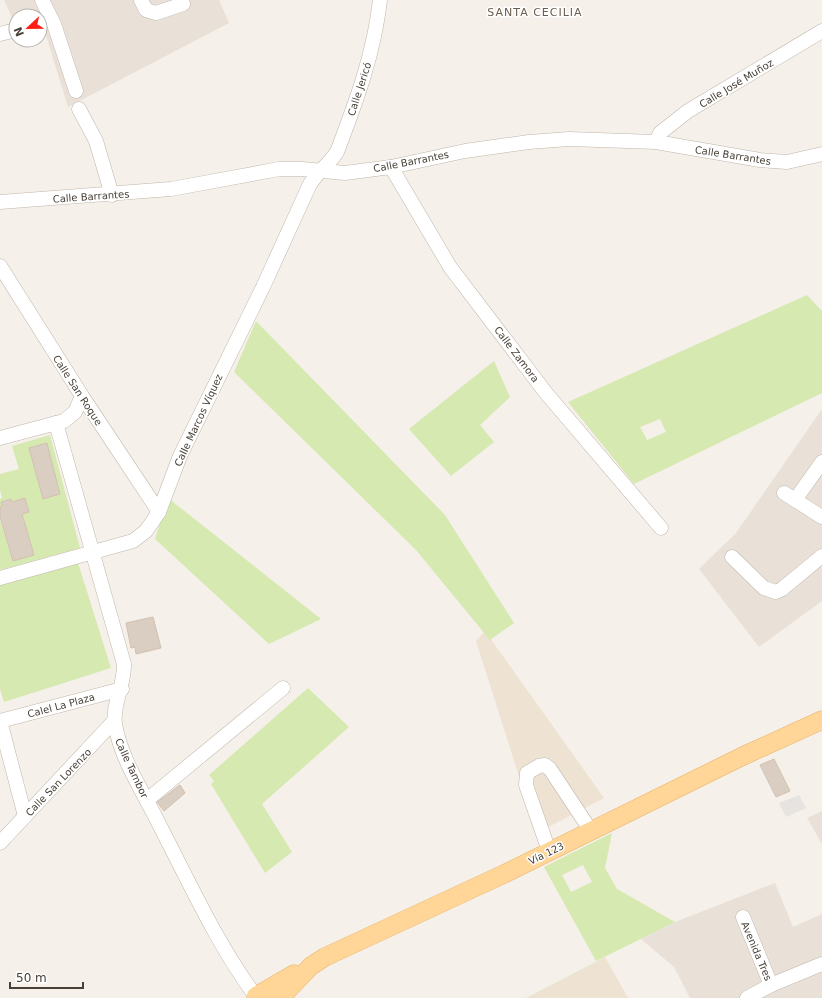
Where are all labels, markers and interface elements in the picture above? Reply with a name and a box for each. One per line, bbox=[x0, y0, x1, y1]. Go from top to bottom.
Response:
district label: SANTA CECILIA bbox=[487, 6, 583, 19]
north arrow bbox=[8, 8, 48, 48]
text: N bbox=[11, 25, 27, 38]
street label: Calle José Muñoz bbox=[697, 57, 775, 110]
street label: Calle Jericó bbox=[346, 61, 373, 117]
street label: Calle Barrantes bbox=[694, 144, 772, 167]
street label: Calle Barrantes bbox=[372, 149, 450, 174]
street label: Calle Barrantes bbox=[52, 188, 130, 205]
street label: Calle Zamora bbox=[492, 324, 541, 384]
street label: Calle San Roque bbox=[51, 353, 104, 427]
street label: Calle Marcos Víquez bbox=[172, 372, 225, 468]
street label: Calel La Plaza bbox=[26, 691, 96, 720]
street label: Calle Tambor bbox=[113, 736, 151, 801]
street label: Calle San Lorenzo bbox=[23, 746, 93, 818]
street label: Vía 123 bbox=[527, 840, 566, 867]
street label: Avenida Tres bbox=[739, 920, 774, 982]
scale bar bbox=[10, 964, 83, 990]
text: 50 m bbox=[16, 971, 47, 985]

